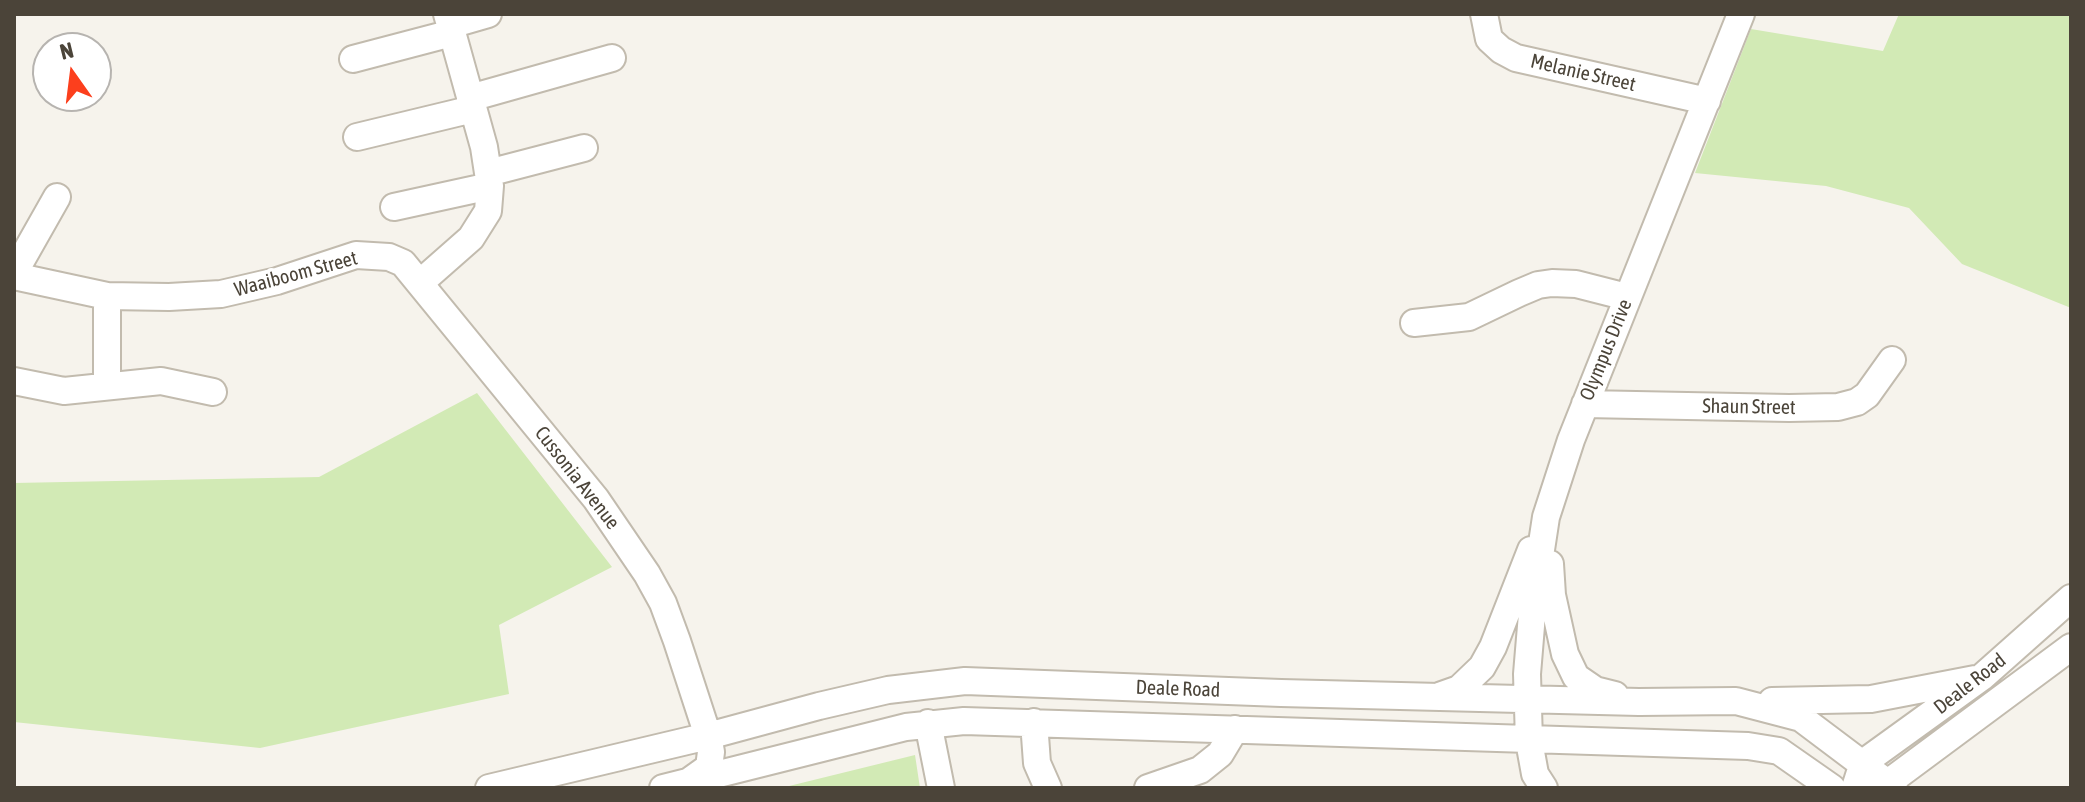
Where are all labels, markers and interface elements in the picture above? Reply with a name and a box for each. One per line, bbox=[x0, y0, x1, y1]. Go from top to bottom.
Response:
north arrow bbox=[32, 32, 112, 112]
text: N bbox=[57, 36, 76, 65]
street label: Melanie Street bbox=[1528, 49, 1638, 97]
street label: Waaiboom Street bbox=[232, 246, 360, 302]
street label: Olympus Drive bbox=[1575, 296, 1637, 404]
street label: Shaun Street bbox=[1702, 394, 1796, 420]
street label: Cussonia Avenue bbox=[529, 422, 625, 534]
street label: Deale Road bbox=[1929, 648, 2011, 720]
street label: Deale Road bbox=[1135, 676, 1221, 702]

